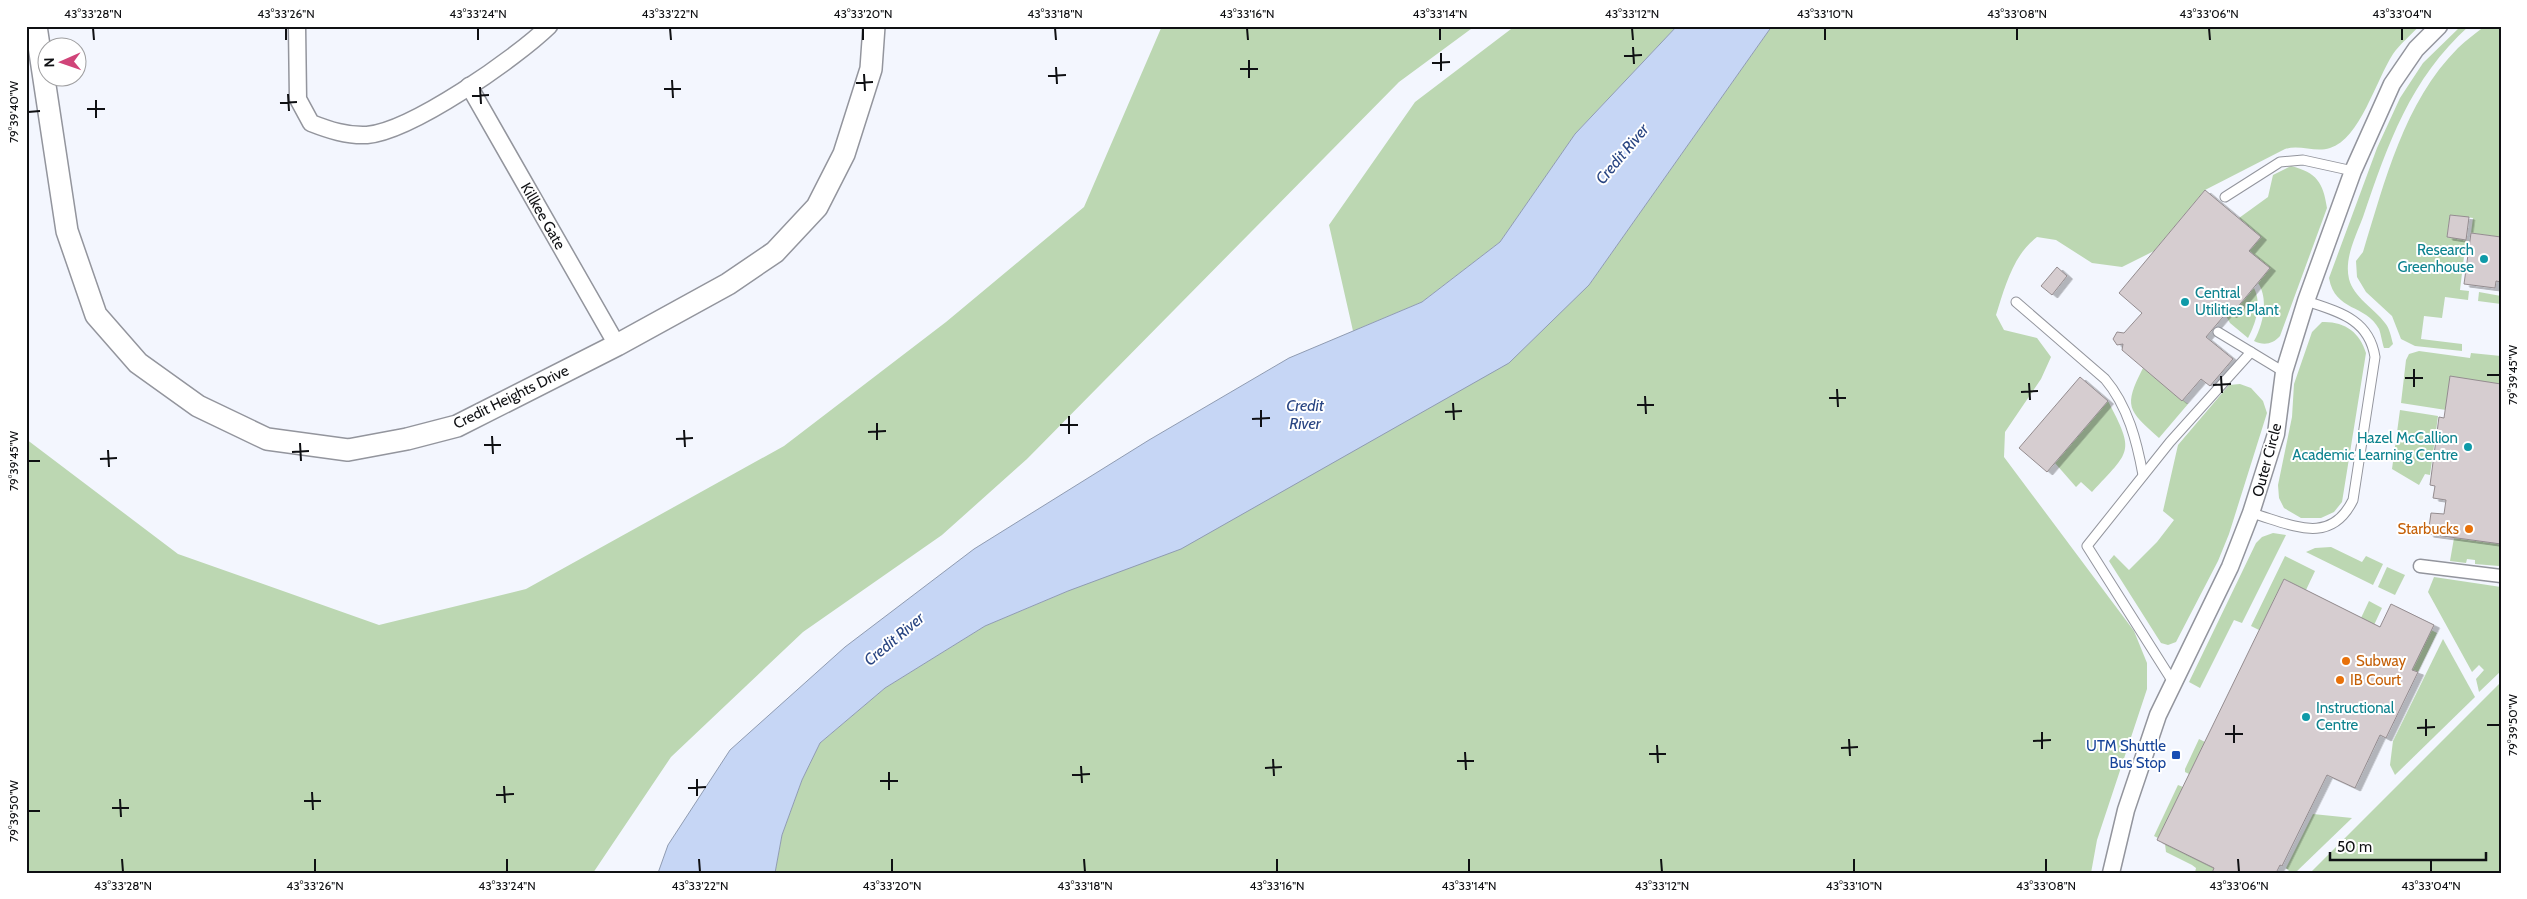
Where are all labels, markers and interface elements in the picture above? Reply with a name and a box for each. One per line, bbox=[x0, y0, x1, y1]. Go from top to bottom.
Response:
text: 43°33'28"N bbox=[64, 6, 122, 21]
text: 43°33'26"N bbox=[257, 6, 315, 21]
text: 43°33'24"N bbox=[449, 6, 507, 21]
text: 43°33'22"N bbox=[642, 6, 698, 21]
text: 43°33'20"N bbox=[834, 6, 892, 21]
text: 43°33'18"N bbox=[1027, 6, 1083, 21]
text: 43°33'16"N bbox=[1219, 6, 1275, 21]
text: 43°33'14"N bbox=[1413, 6, 1468, 21]
text: 43°33'12"N bbox=[1605, 6, 1659, 21]
text: 43°33'10"N bbox=[1797, 6, 1853, 21]
text: 43°33'08"N bbox=[1987, 6, 2047, 21]
text: 43°33'06"N bbox=[2179, 6, 2239, 21]
text: 43°33'04"N bbox=[2372, 6, 2432, 21]
north arrow bbox=[38, 38, 88, 88]
text: N bbox=[40, 57, 58, 68]
text: 79°39'40"W bbox=[6, 80, 21, 143]
water label: Credit River bbox=[1591, 119, 1653, 188]
street label: Killkee Gate bbox=[517, 179, 569, 253]
place label: Research Greenhouse bbox=[2398, 241, 2474, 276]
marker: Research Greenhouse bbox=[2478, 253, 2490, 265]
place label: Central Utilities Plant bbox=[2195, 284, 2279, 319]
marker: Central Utilities Plant bbox=[2179, 296, 2191, 308]
text: 79°39'45"W bbox=[2505, 344, 2520, 405]
street label: Credit Heights Drive bbox=[450, 361, 572, 433]
water label: Credit River bbox=[1286, 396, 1325, 433]
street label: Outer Circle bbox=[2249, 421, 2286, 499]
place label: Hazel McCallion Academic Learning Centre bbox=[2292, 429, 2458, 464]
text: 79°39'45"W bbox=[6, 430, 21, 491]
marker: Hazel McCallion Academic Learning Centre bbox=[2462, 441, 2474, 453]
place label: Starbucks bbox=[2398, 520, 2459, 538]
marker: Starbucks bbox=[2463, 523, 2475, 535]
water label: Credit River bbox=[860, 608, 929, 670]
place label: Subway bbox=[2356, 652, 2406, 670]
marker: Subway bbox=[2340, 655, 2352, 667]
place label: IB Court bbox=[2350, 671, 2401, 689]
marker: IB Court bbox=[2334, 674, 2346, 686]
text: 79°39'50"W bbox=[2505, 693, 2520, 756]
place label: Instructional Centre bbox=[2316, 699, 2395, 734]
marker: Instructional Centre bbox=[2300, 711, 2312, 723]
place label: UTM Shuttle Bus Stop bbox=[2086, 737, 2166, 772]
marker: UTM Shuttle Bus Stop bbox=[2170, 749, 2182, 761]
text: 79°39'50"W bbox=[6, 779, 21, 842]
scale bar bbox=[2330, 829, 2486, 861]
text: 50 m bbox=[2337, 838, 2372, 856]
text: 43°33'28"N bbox=[94, 878, 152, 893]
text: 43°33'26"N bbox=[286, 878, 344, 893]
text: 43°33'24"N bbox=[478, 878, 536, 893]
text: 43°33'22"N bbox=[672, 878, 728, 893]
text: 43°33'20"N bbox=[863, 878, 921, 893]
text: 43°33'18"N bbox=[1057, 878, 1113, 893]
text: 43°33'16"N bbox=[1249, 878, 1305, 893]
text: 43°33'14"N bbox=[1442, 878, 1497, 893]
text: 43°33'12"N bbox=[1635, 878, 1689, 893]
text: 43°33'10"N bbox=[1826, 878, 1882, 893]
text: 43°33'08"N bbox=[2016, 878, 2076, 893]
text: 43°33'06"N bbox=[2209, 878, 2269, 893]
text: 43°33'04"N bbox=[2401, 878, 2461, 893]

